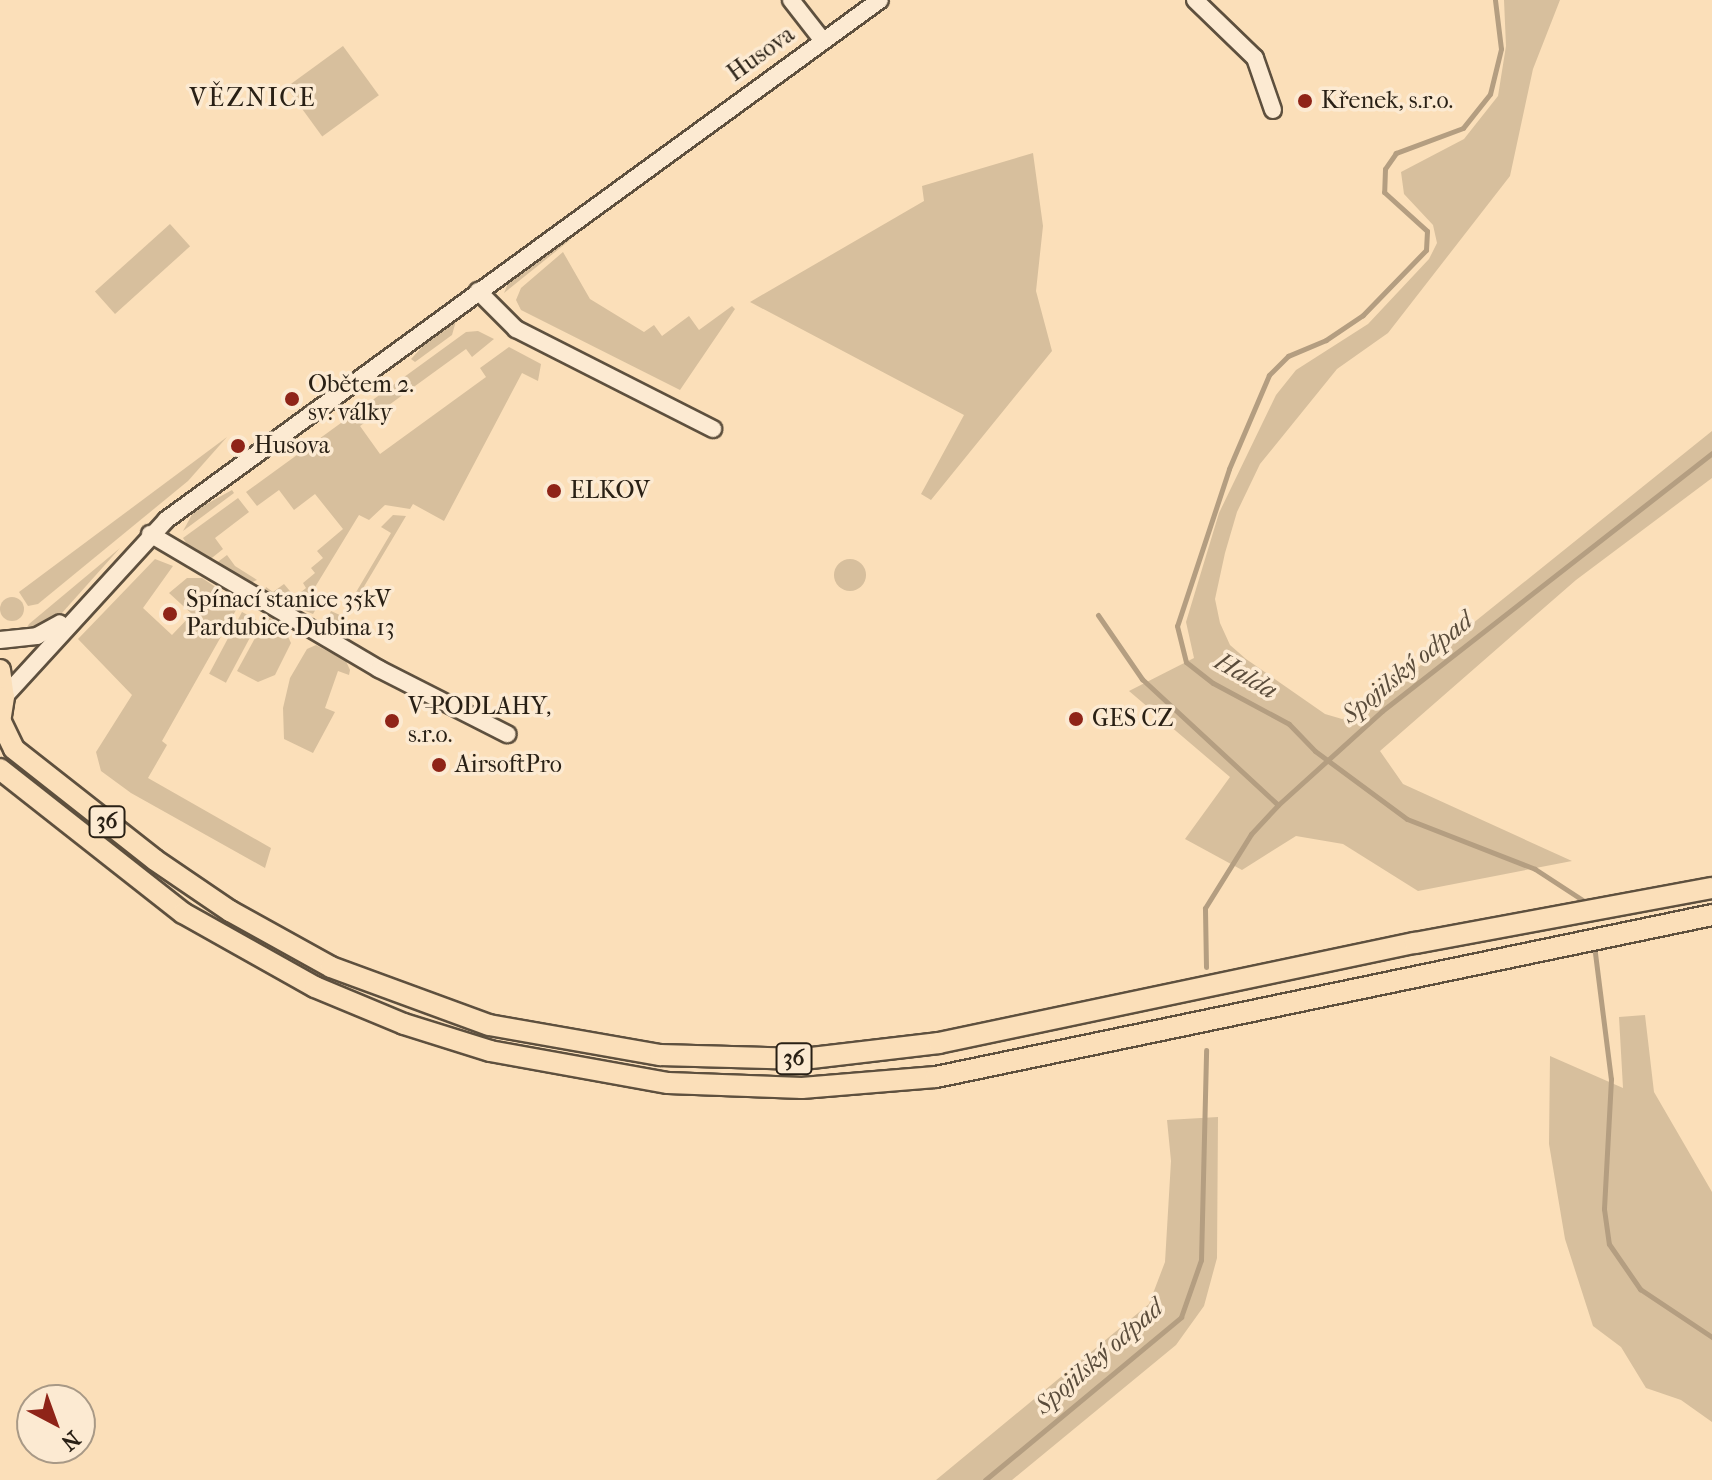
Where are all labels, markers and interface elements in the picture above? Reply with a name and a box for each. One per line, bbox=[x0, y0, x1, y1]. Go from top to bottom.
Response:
street label: Husova bbox=[722, 20, 800, 88]
district label: VĚZNICE bbox=[189, 82, 317, 114]
place label: Křenek, s.r.o. bbox=[1321, 87, 1453, 115]
marker: Křenek, s.r.o. bbox=[1296, 92, 1314, 110]
place label: Obětem 2. sv. války bbox=[308, 371, 414, 427]
marker: Obětem 2. sv. války bbox=[283, 390, 301, 408]
place label: Husova bbox=[254, 432, 330, 460]
marker: Husova bbox=[229, 437, 247, 455]
place label: ELKOV bbox=[570, 477, 650, 505]
marker: ELKOV bbox=[545, 482, 563, 500]
place label: Spínací stanice 35kV Pardubice Dubina 13 bbox=[186, 586, 395, 642]
marker: Spínací stanice 35kV Pardubice Dubina 13 bbox=[161, 605, 179, 623]
water label: Spojilský odpad bbox=[1335, 606, 1479, 730]
water label: Halda bbox=[1209, 646, 1283, 706]
place label: V-PODLAHY, s.r.o. bbox=[408, 693, 551, 749]
place label: GES CZ bbox=[1092, 705, 1174, 733]
marker: GES CZ bbox=[1067, 710, 1085, 728]
marker: V-PODLAHY, s.r.o. bbox=[383, 712, 401, 730]
place label: AirsoftPro bbox=[455, 751, 562, 779]
marker: AirsoftPro bbox=[430, 756, 448, 774]
road number: 36 bbox=[87, 804, 127, 840]
road number: 36 bbox=[774, 1041, 814, 1077]
water label: Spojilský odpad bbox=[1028, 1293, 1170, 1421]
north arrow bbox=[16, 1384, 96, 1464]
text: N bbox=[56, 1425, 85, 1456]

